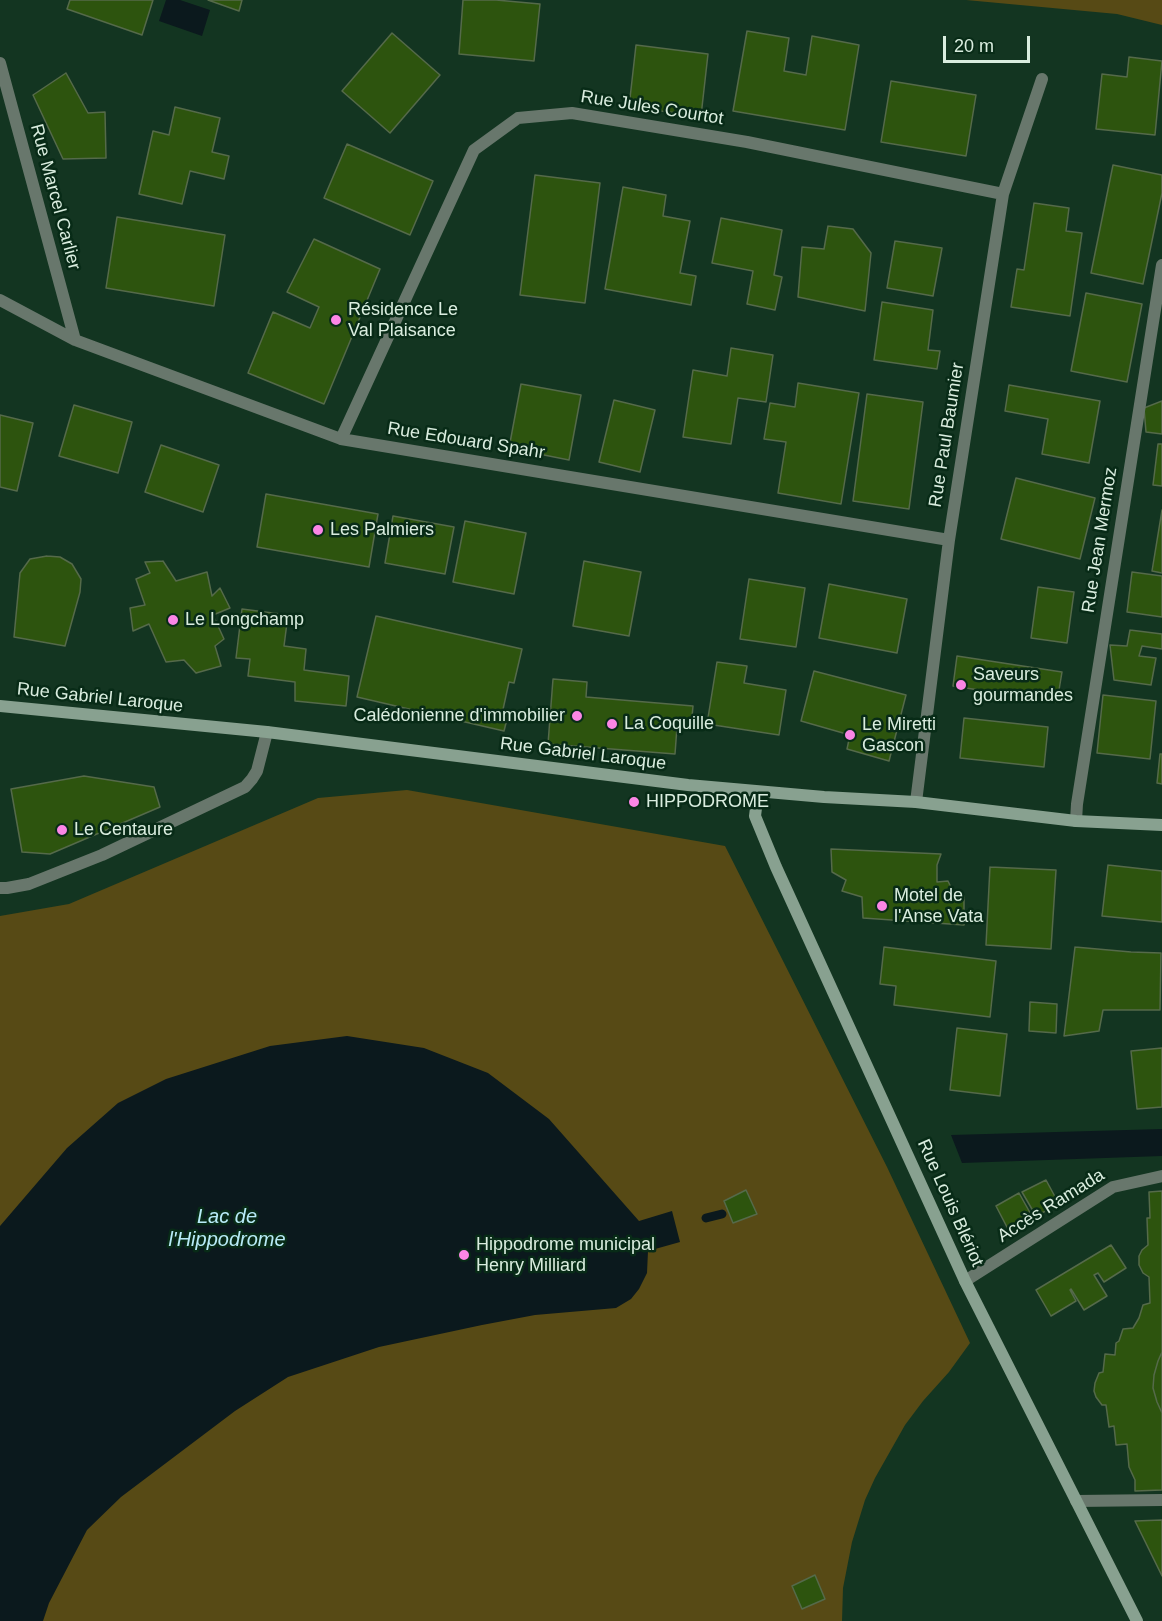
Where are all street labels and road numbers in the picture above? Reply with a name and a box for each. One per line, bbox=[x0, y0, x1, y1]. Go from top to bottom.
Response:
street label: Rue Jules Courtot bbox=[579, 86, 725, 130]
street label: Rue Marcel Carlier bbox=[25, 122, 85, 272]
street label: Rue Paul Baumier bbox=[925, 361, 969, 509]
street label: Rue Edouard Spahr bbox=[386, 418, 546, 464]
street label: Rue Jean Mermoz bbox=[1078, 466, 1122, 614]
street label: Rue Gabriel Laroque bbox=[16, 679, 184, 717]
street label: Rue Gabriel Laroque bbox=[499, 733, 667, 775]
street label: Rue Louis Blériot bbox=[912, 1136, 988, 1270]
street label: Accès Ramada bbox=[994, 1165, 1108, 1247]

